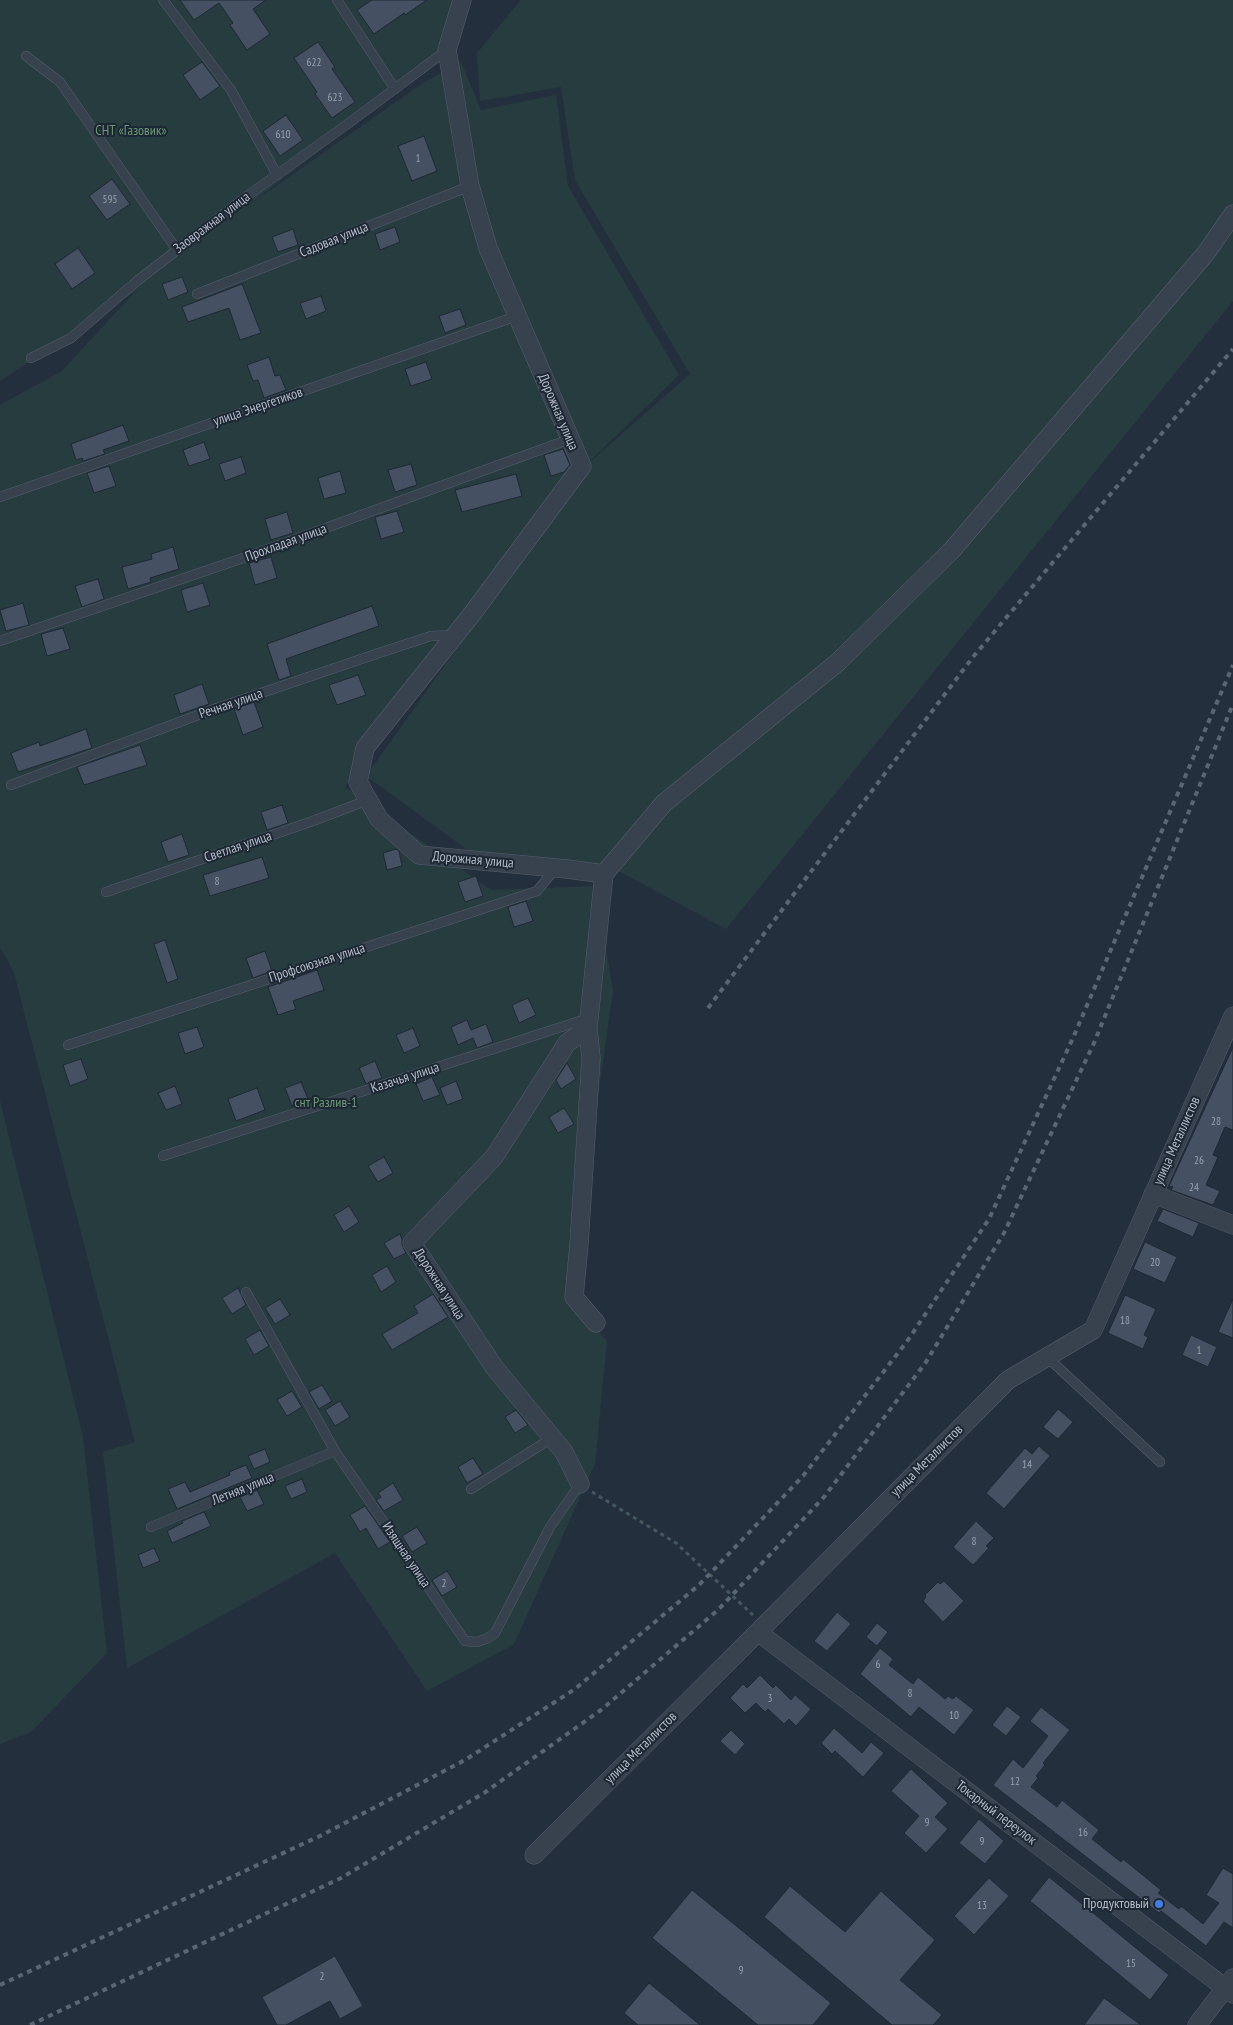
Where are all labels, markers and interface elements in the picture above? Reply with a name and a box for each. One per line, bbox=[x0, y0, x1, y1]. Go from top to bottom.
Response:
house number: 622 bbox=[307, 56, 321, 70]
house number: 623 bbox=[328, 91, 342, 105]
park label: СНТ «Газовик» bbox=[95, 123, 167, 139]
house number: 610 bbox=[276, 128, 290, 142]
house number: 1 bbox=[416, 152, 420, 166]
street label: Заовражная улица bbox=[170, 189, 254, 257]
house number: 595 bbox=[103, 193, 117, 207]
street label: Садовая улица bbox=[297, 219, 371, 261]
street label: Дорожная улица bbox=[534, 371, 582, 453]
street label: улица Энергетиков bbox=[211, 384, 305, 430]
street label: Прохладая улица bbox=[243, 520, 329, 566]
street label: Речная улица bbox=[197, 685, 265, 723]
street label: Светлая улица bbox=[202, 828, 274, 866]
street label: Дорожная улица bbox=[432, 848, 514, 872]
house number: 8 bbox=[215, 875, 219, 889]
street label: Профсоюзная улица bbox=[267, 940, 367, 986]
street label: Казачья улица bbox=[369, 1059, 441, 1097]
street label: улица Металлистов bbox=[1150, 1094, 1204, 1188]
park label: снт Разлив-1 bbox=[295, 1095, 357, 1111]
house number: 28 bbox=[1211, 1115, 1221, 1129]
house number: 26 bbox=[1194, 1154, 1204, 1168]
house number: 24 bbox=[1189, 1181, 1199, 1195]
street label: Дорожная улица bbox=[410, 1245, 468, 1323]
house number: 20 bbox=[1150, 1256, 1160, 1270]
house number: 18 bbox=[1120, 1314, 1130, 1328]
house number: 1 bbox=[1197, 1344, 1201, 1358]
street label: улица Металлистов bbox=[888, 1422, 966, 1500]
house number: 14 bbox=[1022, 1458, 1032, 1472]
street label: Летняя улица bbox=[209, 1469, 277, 1509]
street label: Изящная улица bbox=[378, 1519, 434, 1591]
house number: 8 bbox=[972, 1535, 976, 1549]
house number: 2 bbox=[442, 1577, 446, 1591]
house number: 6 bbox=[876, 1658, 880, 1672]
house number: 8 bbox=[908, 1687, 912, 1701]
house number: 3 bbox=[768, 1692, 772, 1706]
street label: улица Металлистов bbox=[602, 1709, 680, 1787]
house number: 10 bbox=[949, 1709, 959, 1723]
house number: 12 bbox=[1010, 1775, 1020, 1789]
street label: Токарный переулок bbox=[952, 1777, 1040, 1849]
house number: 9 bbox=[925, 1816, 929, 1830]
house number: 16 bbox=[1078, 1826, 1088, 1840]
house number: 9 bbox=[980, 1835, 984, 1849]
place label: Продуктовый bbox=[1083, 1896, 1149, 1912]
marker: Продуктовый bbox=[1153, 1898, 1165, 1910]
house number: 13 bbox=[977, 1899, 987, 1913]
house number: 15 bbox=[1126, 1957, 1136, 1971]
house number: 9 bbox=[739, 1964, 743, 1978]
house number: 2 bbox=[320, 1970, 324, 1984]

